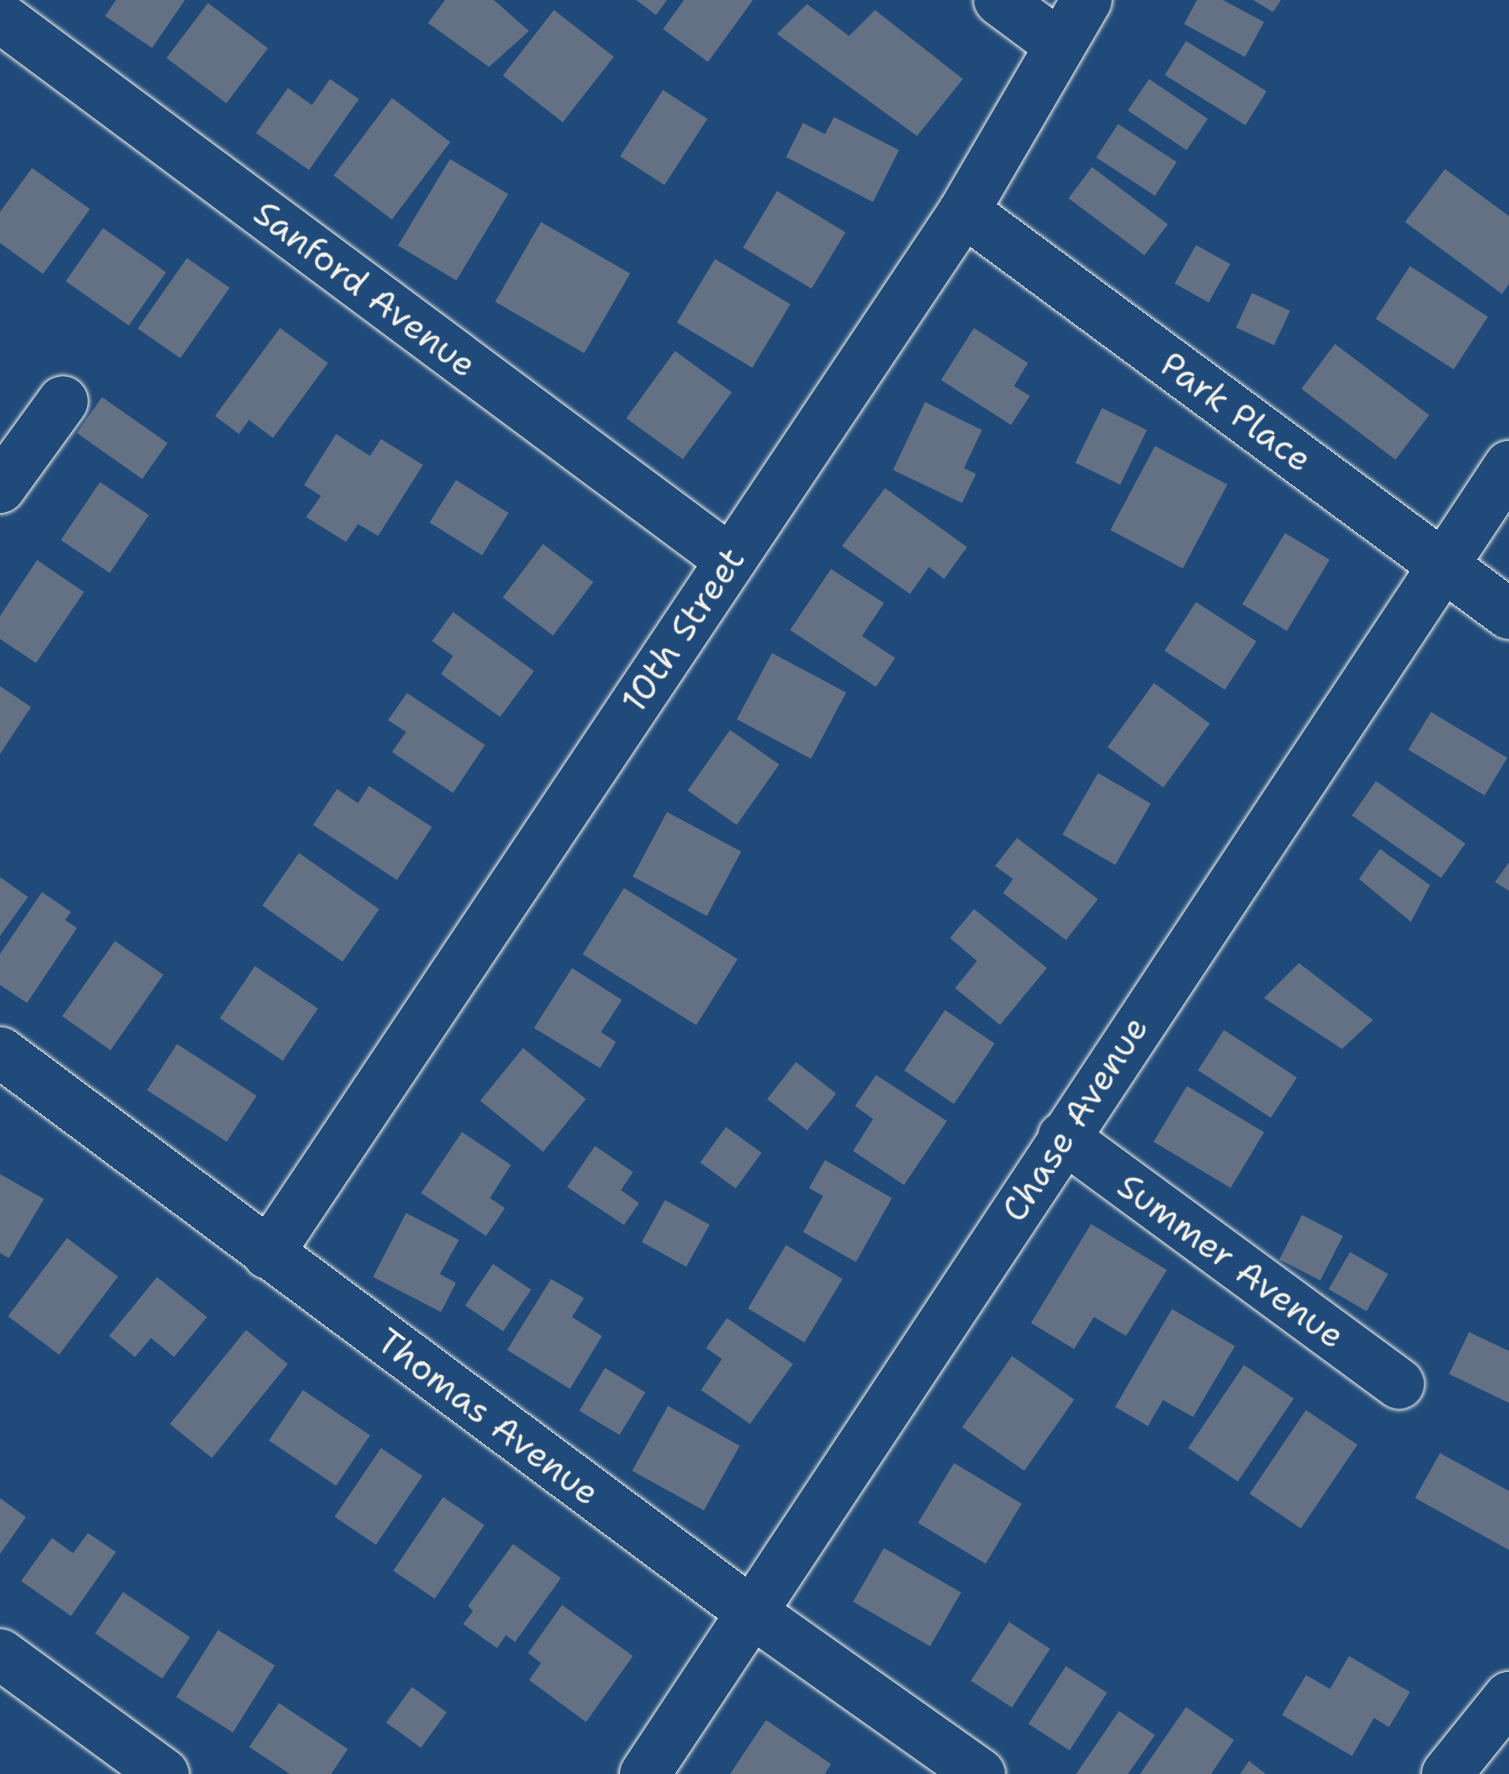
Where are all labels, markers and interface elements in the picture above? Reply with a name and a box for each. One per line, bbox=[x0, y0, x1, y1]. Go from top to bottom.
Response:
street label: Sanford Avenue bbox=[246, 192, 484, 386]
street label: Park Place bbox=[1152, 343, 1320, 481]
street label: 10th Street bbox=[613, 540, 753, 720]
street label: Chase Avenue bbox=[993, 1009, 1157, 1229]
street label: Summer Avenue bbox=[1110, 1165, 1352, 1357]
street label: Thomas Avenue bbox=[369, 1320, 607, 1514]

